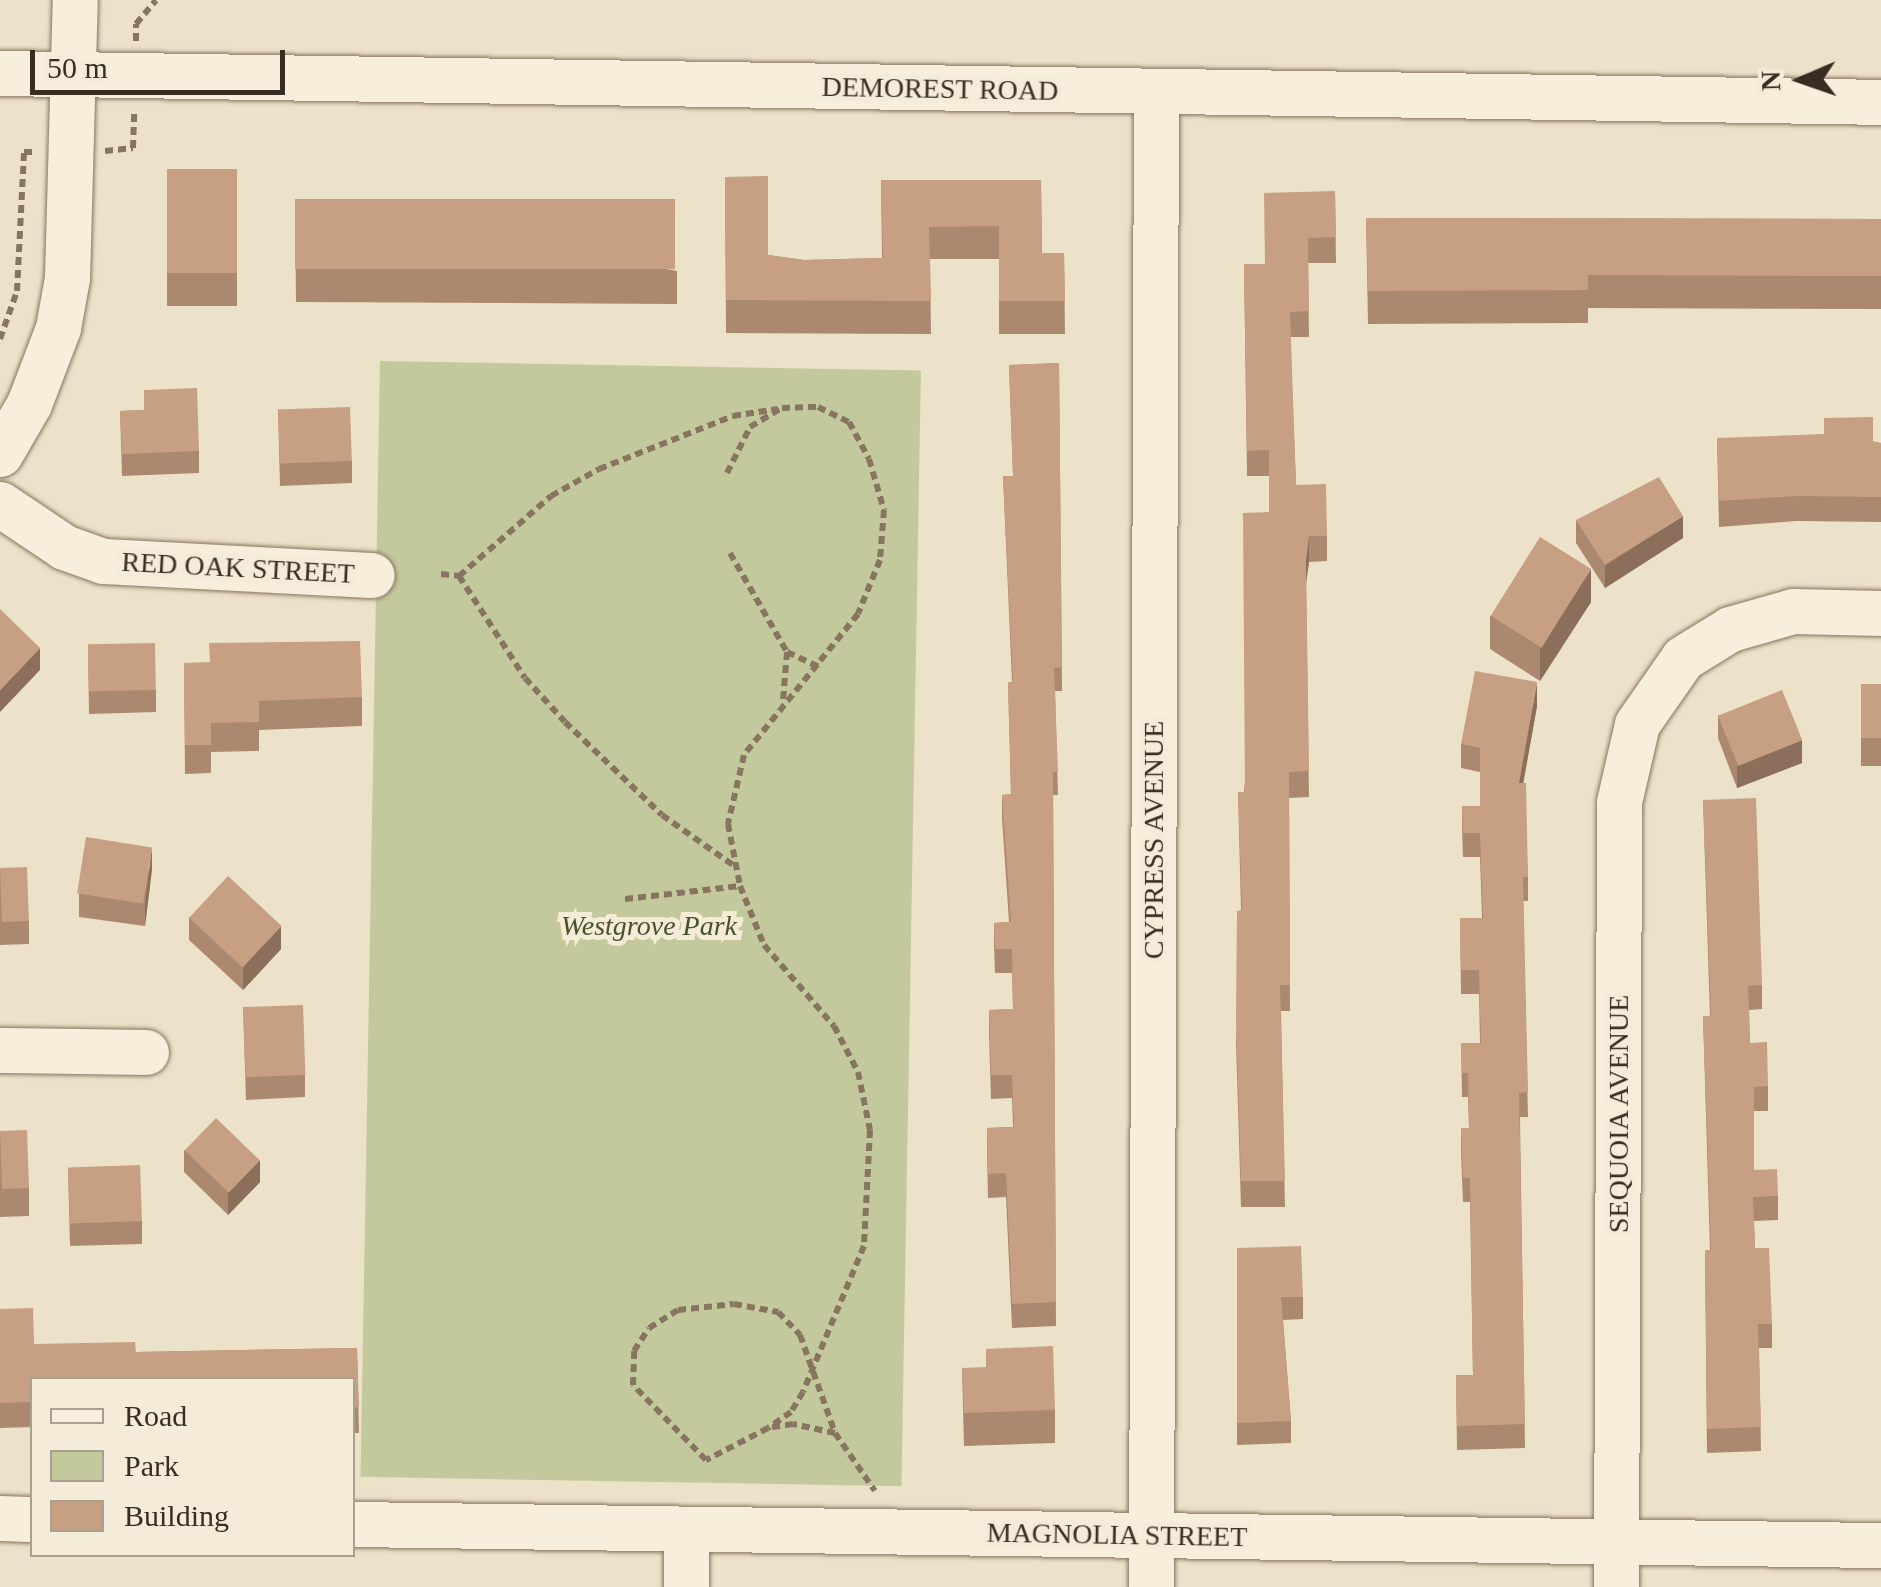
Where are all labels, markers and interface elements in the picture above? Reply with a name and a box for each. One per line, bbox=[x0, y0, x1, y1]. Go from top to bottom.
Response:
scale bar bbox=[35, 30, 290, 92]
north arrow bbox=[1751, 30, 1851, 130]
text: 50 m bbox=[47, 51, 108, 84]
street label: DEMOREST ROAD bbox=[821, 70, 1059, 108]
text: N bbox=[1755, 70, 1786, 92]
street label: RED OAK STREET bbox=[121, 545, 355, 591]
street label: CYPRESS AVENUE bbox=[1137, 720, 1171, 960]
park label: Westgrove Park bbox=[561, 909, 737, 943]
street label: SEQUOIA AVENUE bbox=[1602, 993, 1636, 1235]
legend bbox=[30, 1377, 355, 1557]
text: Road bbox=[124, 1399, 187, 1432]
text: Park bbox=[124, 1449, 179, 1482]
text: Building bbox=[124, 1499, 229, 1532]
street label: MAGNOLIA STREET bbox=[986, 1516, 1248, 1554]

